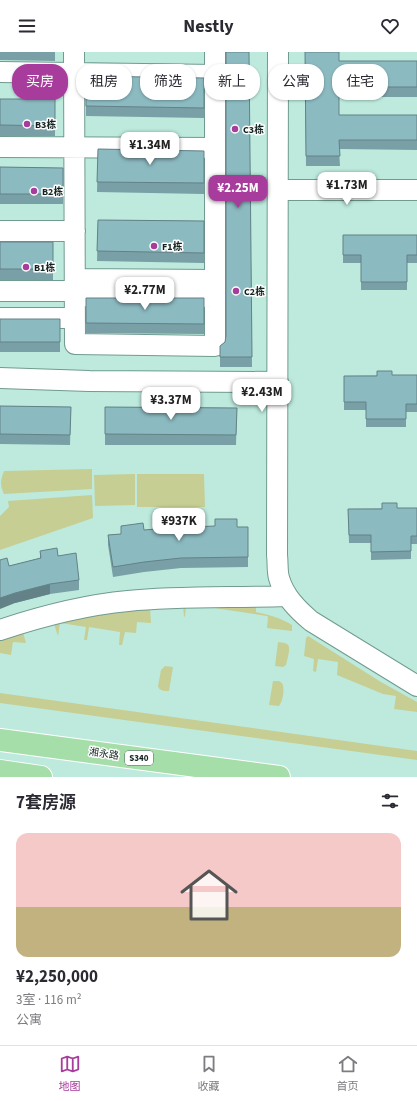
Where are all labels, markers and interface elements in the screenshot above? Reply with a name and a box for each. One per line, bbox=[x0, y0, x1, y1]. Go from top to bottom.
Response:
text: Nestly bbox=[183, 14, 234, 39]
icon: menu bbox=[16, 15, 38, 37]
icon: heart bbox=[379, 15, 401, 37]
chip: 买房 bbox=[12, 64, 68, 100]
chip: 租房 bbox=[76, 64, 132, 100]
chip: 筛选 bbox=[140, 64, 196, 100]
chip: 新上 bbox=[204, 64, 260, 100]
chip: 公寓 bbox=[268, 64, 324, 100]
chip: 住宅 bbox=[332, 64, 388, 100]
place label: B3栋 bbox=[35, 118, 56, 132]
marker: B3栋 bbox=[22, 119, 32, 129]
place label: C3栋 bbox=[243, 123, 264, 137]
marker: C3栋 bbox=[230, 124, 240, 134]
pin: ¥1.34M bbox=[117, 132, 183, 166]
text: ¥1.34M bbox=[129, 136, 171, 154]
pin: ¥1.73M bbox=[314, 172, 380, 206]
pin: ¥2.25M bbox=[205, 175, 271, 209]
text: ¥1.73M bbox=[326, 176, 368, 194]
text: ¥2.25M bbox=[217, 179, 259, 197]
place label: B2栋 bbox=[42, 185, 63, 199]
marker: B2栋 bbox=[29, 186, 39, 196]
place label: F1栋 bbox=[162, 240, 183, 254]
marker: F1栋 bbox=[149, 241, 159, 251]
place label: B1栋 bbox=[34, 261, 55, 275]
marker: B1栋 bbox=[21, 262, 31, 272]
pin: ¥2.77M bbox=[112, 277, 178, 311]
text: ¥2.77M bbox=[124, 281, 166, 299]
place label: C2栋 bbox=[244, 285, 265, 299]
marker: C2栋 bbox=[231, 286, 241, 296]
pin: ¥2.43M bbox=[229, 379, 295, 413]
text: ¥2.43M bbox=[241, 383, 283, 401]
pin: ¥3.37M bbox=[138, 387, 204, 421]
text: ¥3.37M bbox=[150, 391, 192, 409]
pin: ¥937K bbox=[151, 508, 207, 542]
text: ¥937K bbox=[161, 512, 197, 530]
street label: 湘永路 bbox=[88, 745, 120, 763]
road number: S340 bbox=[125, 751, 153, 765]
icon: filters bbox=[379, 790, 401, 812]
text: 7套房源 bbox=[16, 791, 76, 815]
icon: home bbox=[173, 859, 245, 931]
text: ¥2,250,000 bbox=[16, 965, 98, 989]
text: 3室 · 116 m² bbox=[16, 991, 81, 1009]
text: 公寓 bbox=[16, 1011, 42, 1029]
tab: 地图 bbox=[59, 1053, 81, 1094]
tab: 收藏 bbox=[198, 1053, 220, 1094]
tab: 首页 bbox=[337, 1053, 359, 1094]

